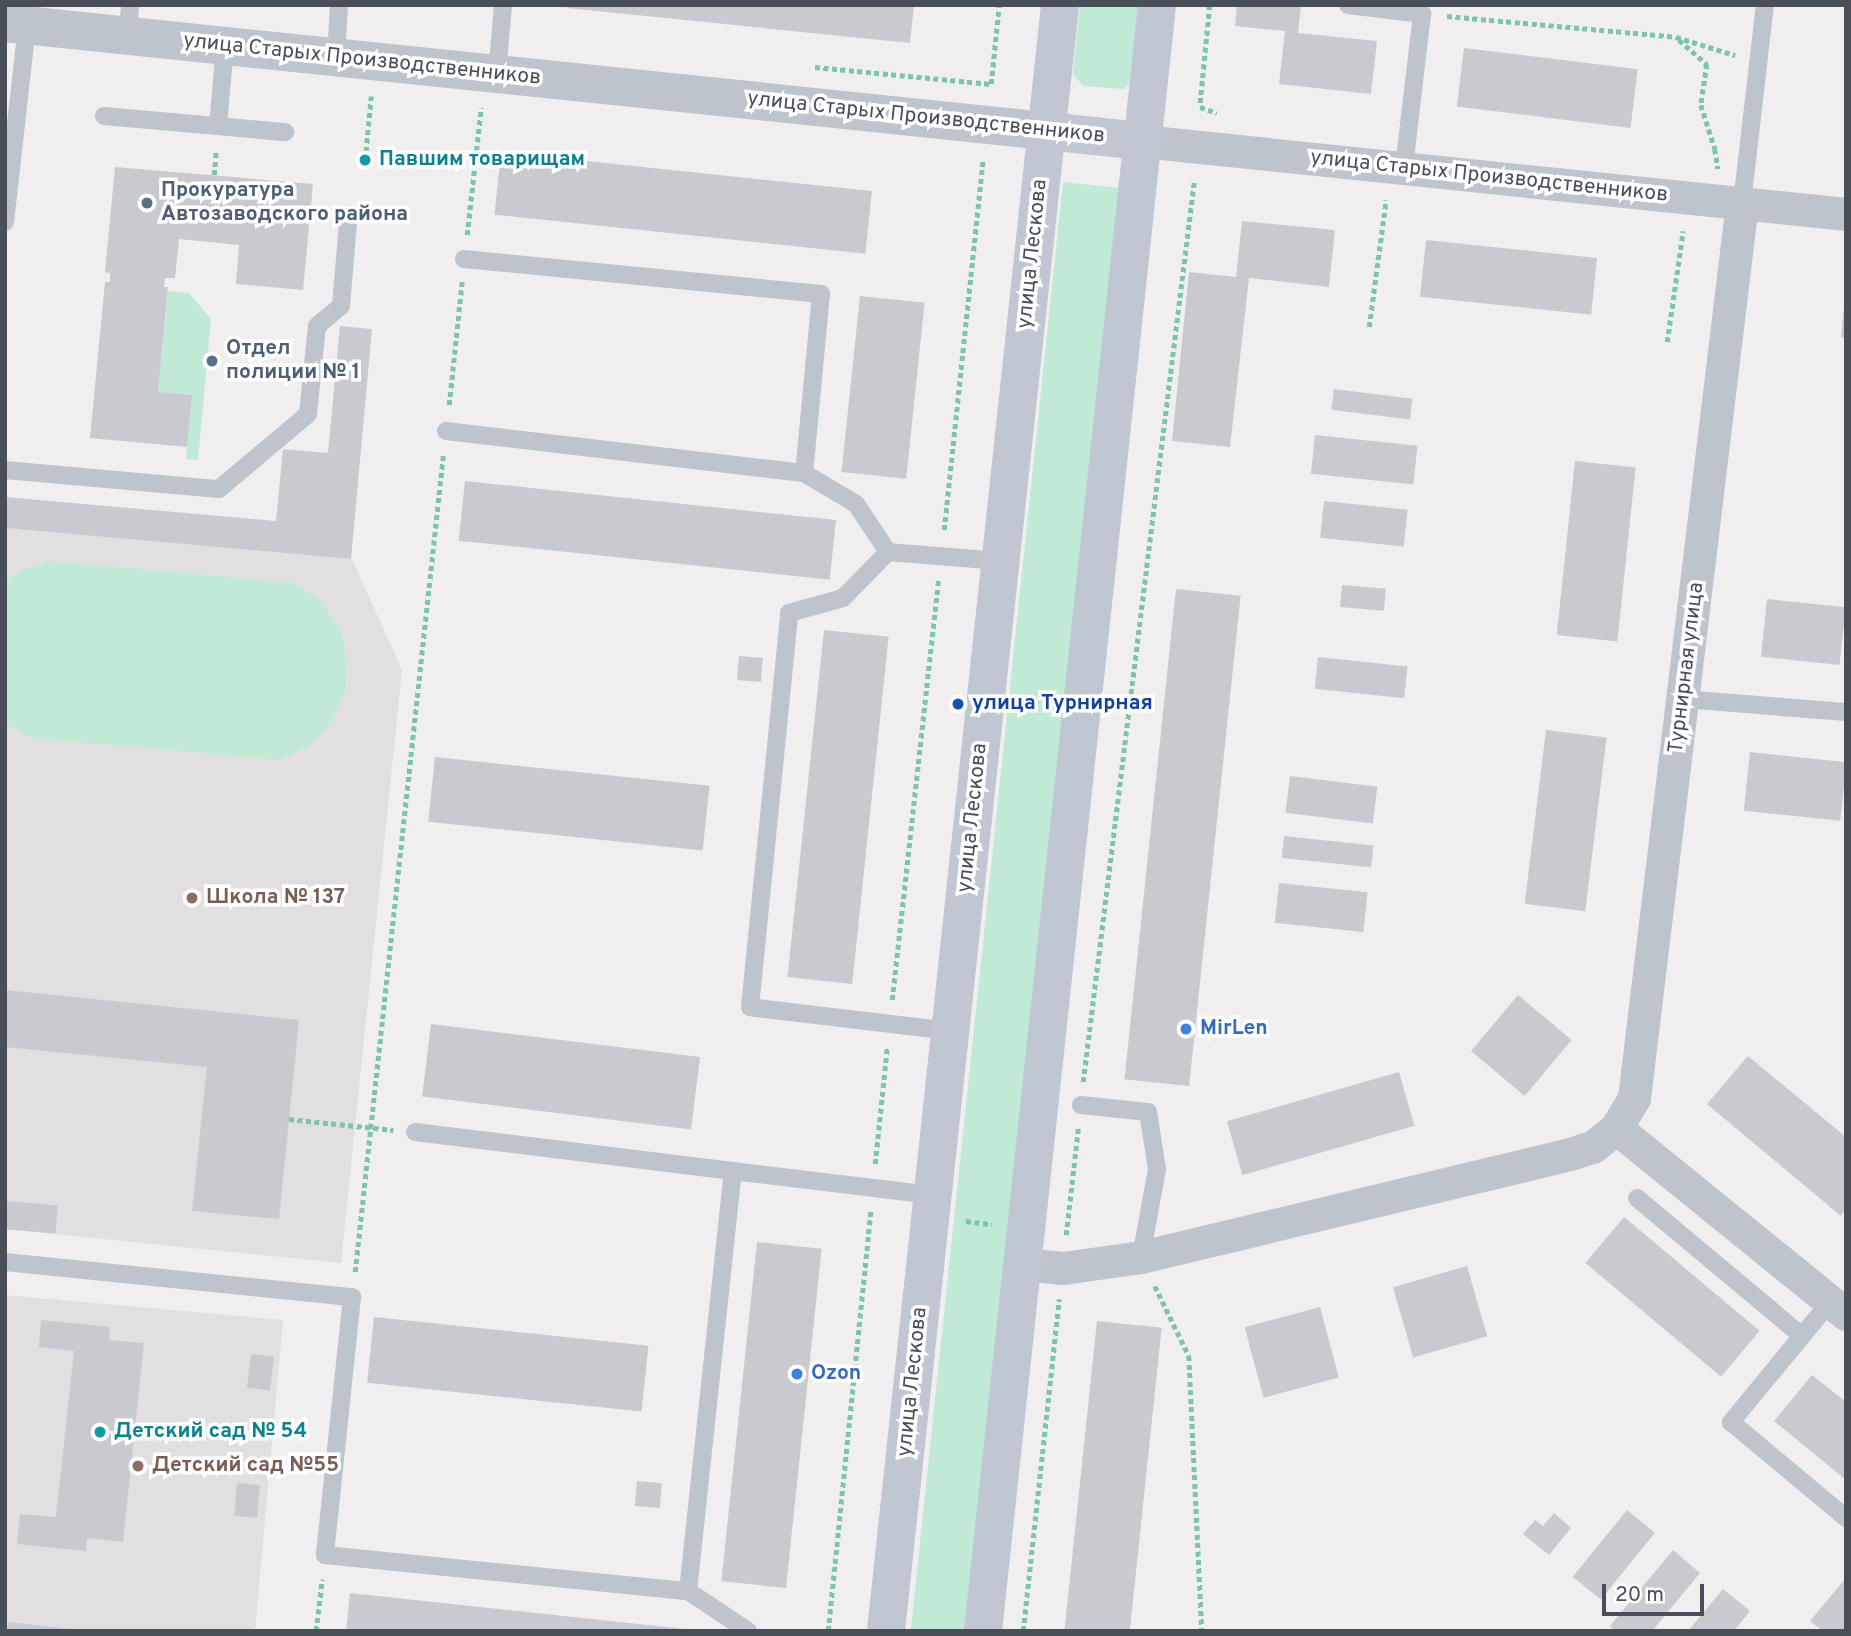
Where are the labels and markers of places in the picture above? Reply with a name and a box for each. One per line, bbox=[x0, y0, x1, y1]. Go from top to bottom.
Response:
place label: Павшим товарищам bbox=[379, 147, 585, 173]
marker: Павшим товарищам bbox=[357, 152, 373, 168]
place label: Прокуратура Автозаводского района bbox=[161, 178, 408, 228]
marker: Прокуратура Автозаводского района bbox=[139, 195, 155, 211]
place label: Отдел полиции № 1 bbox=[226, 336, 360, 386]
marker: Отдел полиции № 1 bbox=[204, 353, 220, 369]
place label: улица Турнирная bbox=[972, 691, 1153, 717]
marker: улица Турнирная bbox=[950, 696, 966, 712]
place label: Школа № 137 bbox=[206, 885, 345, 911]
marker: Школа № 137 bbox=[184, 890, 200, 906]
place label: MirLen bbox=[1200, 1016, 1268, 1042]
marker: MirLen bbox=[1178, 1021, 1194, 1037]
place label: Ozon bbox=[811, 1361, 861, 1387]
marker: Ozon bbox=[789, 1366, 805, 1382]
place label: Детский сад № 54 bbox=[114, 1419, 307, 1445]
marker: Детский сад № 54 bbox=[92, 1424, 108, 1440]
place label: Детский сад №55 bbox=[152, 1453, 339, 1479]
marker: Детский сад №55 bbox=[130, 1458, 146, 1474]

